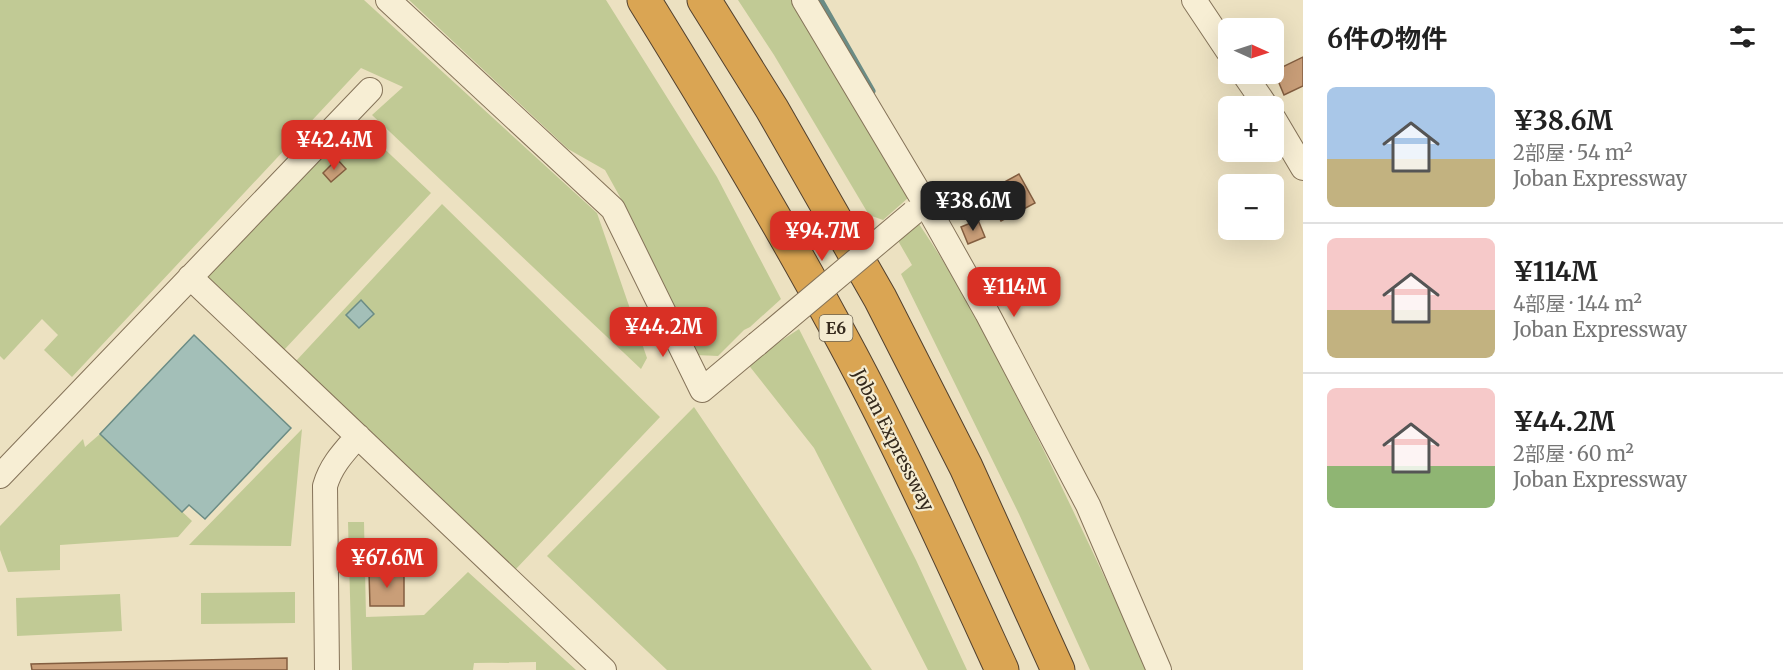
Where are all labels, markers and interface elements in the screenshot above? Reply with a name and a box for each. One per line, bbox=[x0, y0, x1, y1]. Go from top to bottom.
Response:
north arrow bbox=[1218, 18, 1284, 84]
map controls bbox=[1218, 18, 1284, 240]
icon: filters bbox=[1726, 20, 1759, 53]
text: 6件の物件 bbox=[1327, 22, 1447, 55]
button: + bbox=[1218, 96, 1284, 162]
text: ¥38.6M bbox=[1513, 104, 1613, 137]
icon: home bbox=[1375, 111, 1447, 183]
pin: ¥42.4M bbox=[285, 120, 383, 171]
text: ¥42.4M bbox=[295, 127, 373, 152]
text: 2部屋 · 54 m² bbox=[1513, 140, 1632, 165]
text: Joban Expressway bbox=[1513, 166, 1687, 191]
button: − bbox=[1218, 174, 1284, 240]
pin: ¥38.6M bbox=[924, 181, 1022, 232]
text: ¥38.6M bbox=[935, 188, 1011, 213]
pin: ¥94.7M bbox=[773, 211, 871, 262]
text: ¥94.7M bbox=[784, 218, 860, 243]
text: ¥114M bbox=[1513, 255, 1598, 288]
icon: home bbox=[1375, 262, 1447, 334]
pin: ¥114M bbox=[972, 267, 1056, 318]
text: ¥114M bbox=[981, 274, 1047, 299]
text: 4部屋 · 144 m² bbox=[1513, 291, 1642, 316]
pin: ¥44.2M bbox=[614, 307, 712, 358]
text: ¥44.2M bbox=[624, 314, 702, 339]
road number: E6 bbox=[820, 315, 852, 341]
text: Joban Expressway bbox=[1513, 317, 1687, 342]
street label: Joban Expressway bbox=[847, 364, 939, 515]
text: ¥44.2M bbox=[1513, 405, 1615, 438]
icon: home bbox=[1375, 412, 1447, 484]
text: 2部屋 · 60 m² bbox=[1513, 441, 1634, 466]
text: Joban Expressway bbox=[1513, 467, 1687, 492]
pin: ¥67.6M bbox=[338, 538, 436, 589]
text: ¥67.6M bbox=[350, 545, 424, 570]

